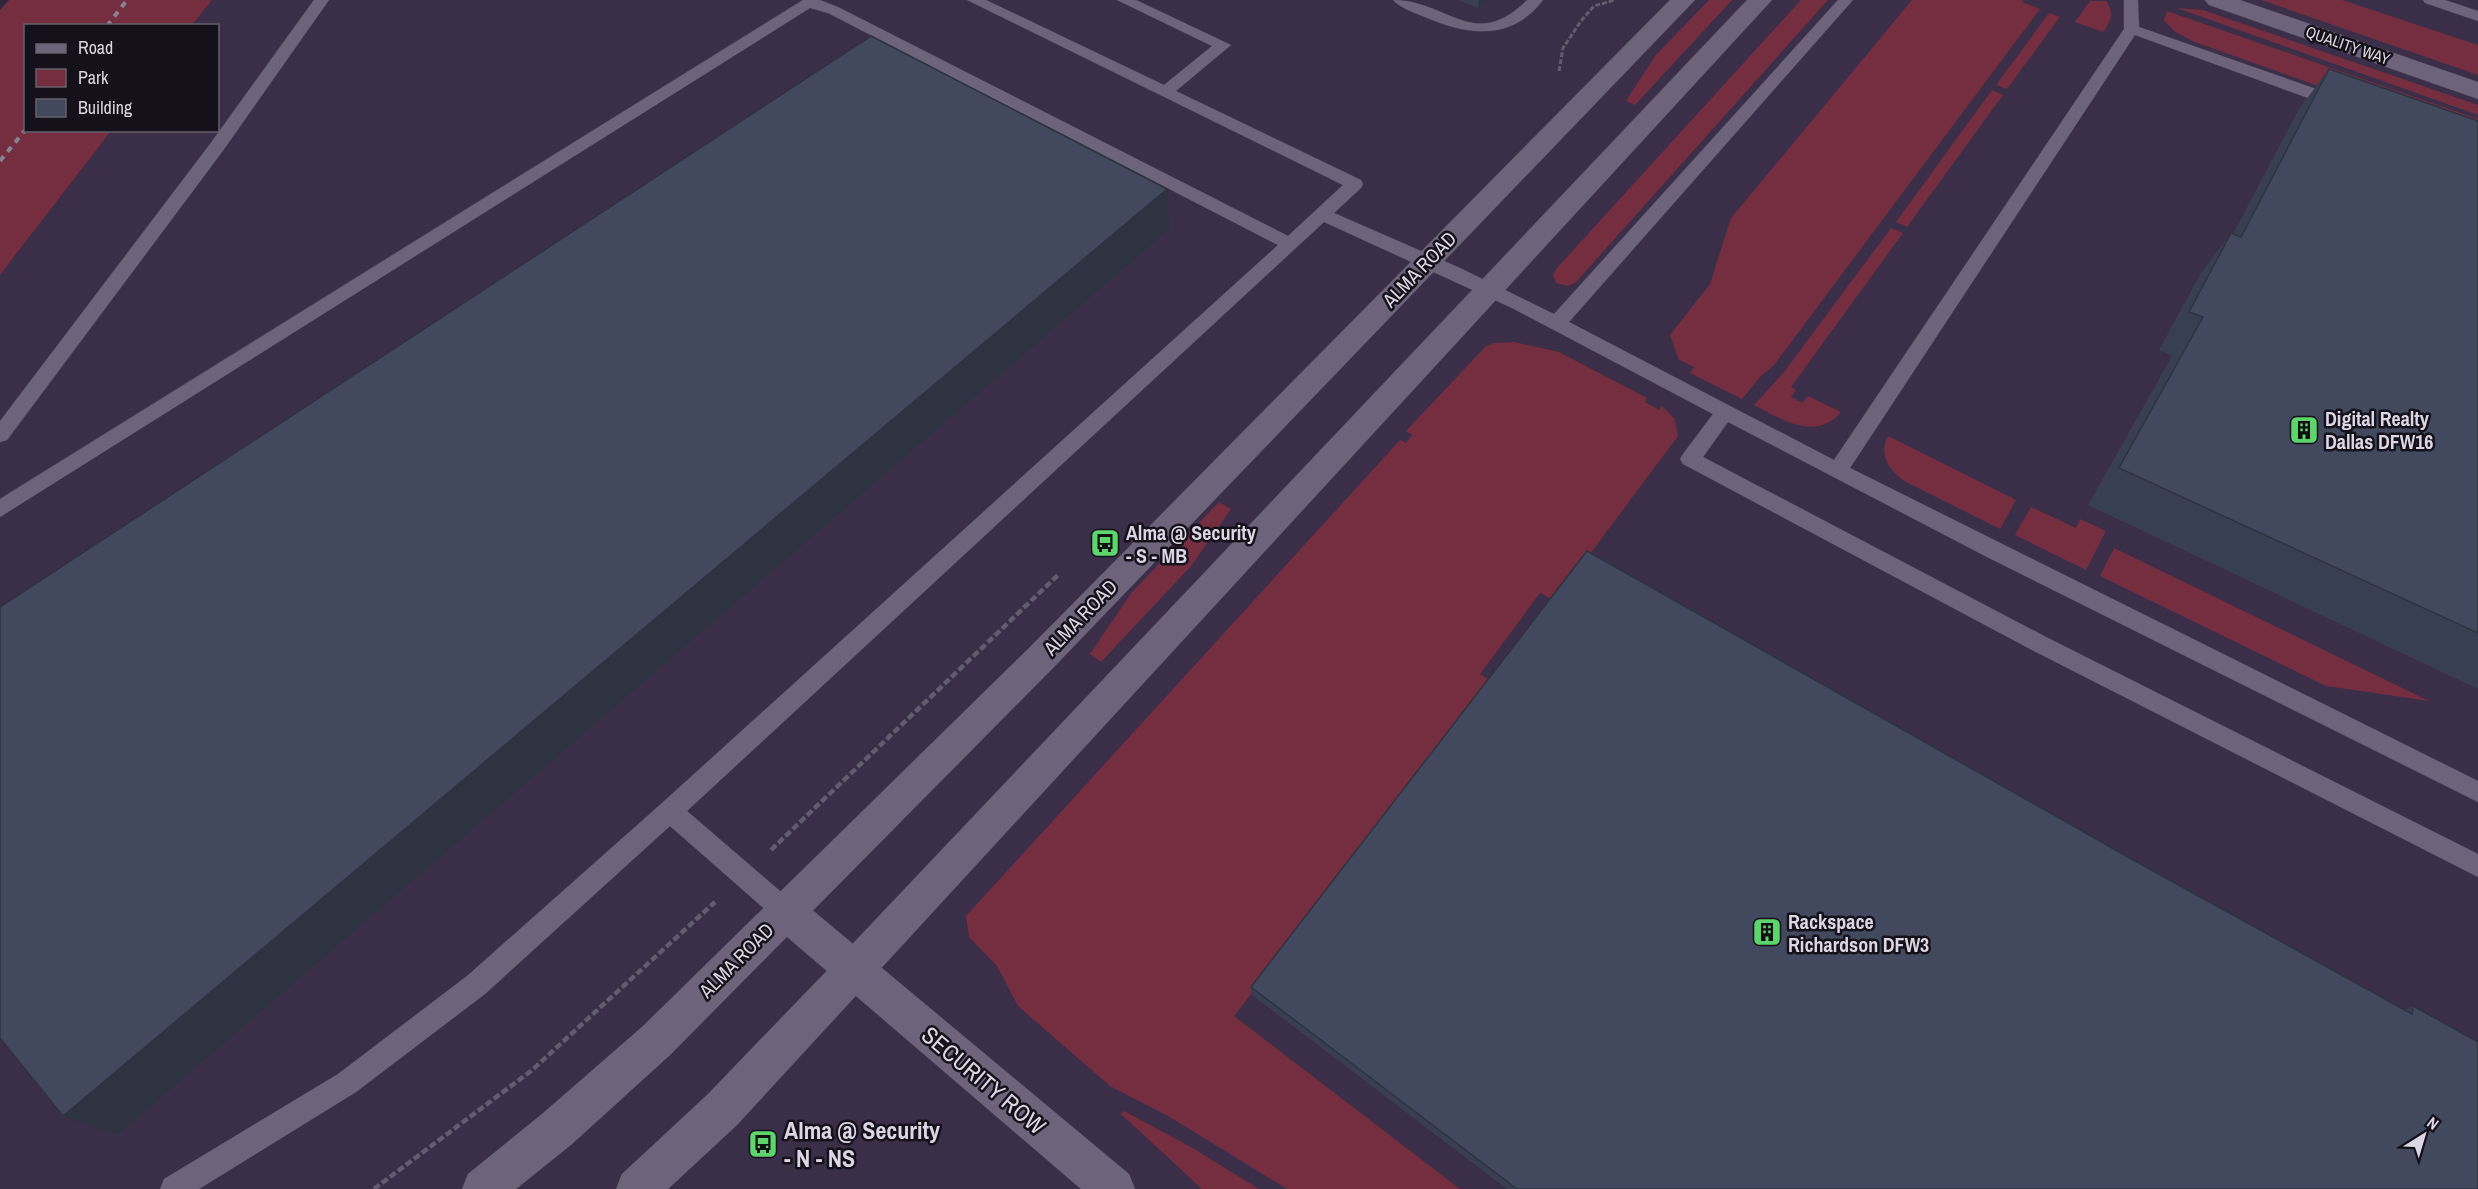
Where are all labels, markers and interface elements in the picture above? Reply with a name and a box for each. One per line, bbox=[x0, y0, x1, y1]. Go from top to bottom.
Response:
street label: QUALITY WAY bbox=[2303, 20, 2393, 70]
legend bbox=[24, 24, 219, 132]
text: Road bbox=[78, 35, 113, 60]
text: Park bbox=[78, 65, 109, 90]
text: Building bbox=[78, 95, 133, 120]
street label: ALMA ROAD bbox=[1375, 225, 1462, 314]
place label: Digital Realty Dallas DFW16 bbox=[2325, 405, 2433, 455]
building icon: Digital Realty Dallas DFW16 bbox=[2288, 414, 2320, 446]
place label: Alma @ Security - S - MB bbox=[1126, 519, 1257, 569]
bus stop icon: Alma @ Security - S - MB bbox=[1089, 527, 1121, 559]
street label: ALMA ROAD bbox=[1036, 573, 1123, 662]
place label: Rackspace Richardson DFW3 bbox=[1788, 908, 1929, 958]
building icon: Rackspace Richardson DFW3 bbox=[1751, 916, 1783, 948]
street label: ALMA ROAD bbox=[692, 917, 779, 1004]
street label: SECURITY ROW bbox=[915, 1019, 1053, 1142]
north arrow bbox=[2394, 1105, 2454, 1165]
text: N bbox=[2423, 1111, 2443, 1135]
place label: Alma @ Security - N - NS bbox=[784, 1114, 940, 1174]
bus stop icon: Alma @ Security - N - NS bbox=[747, 1128, 779, 1160]

